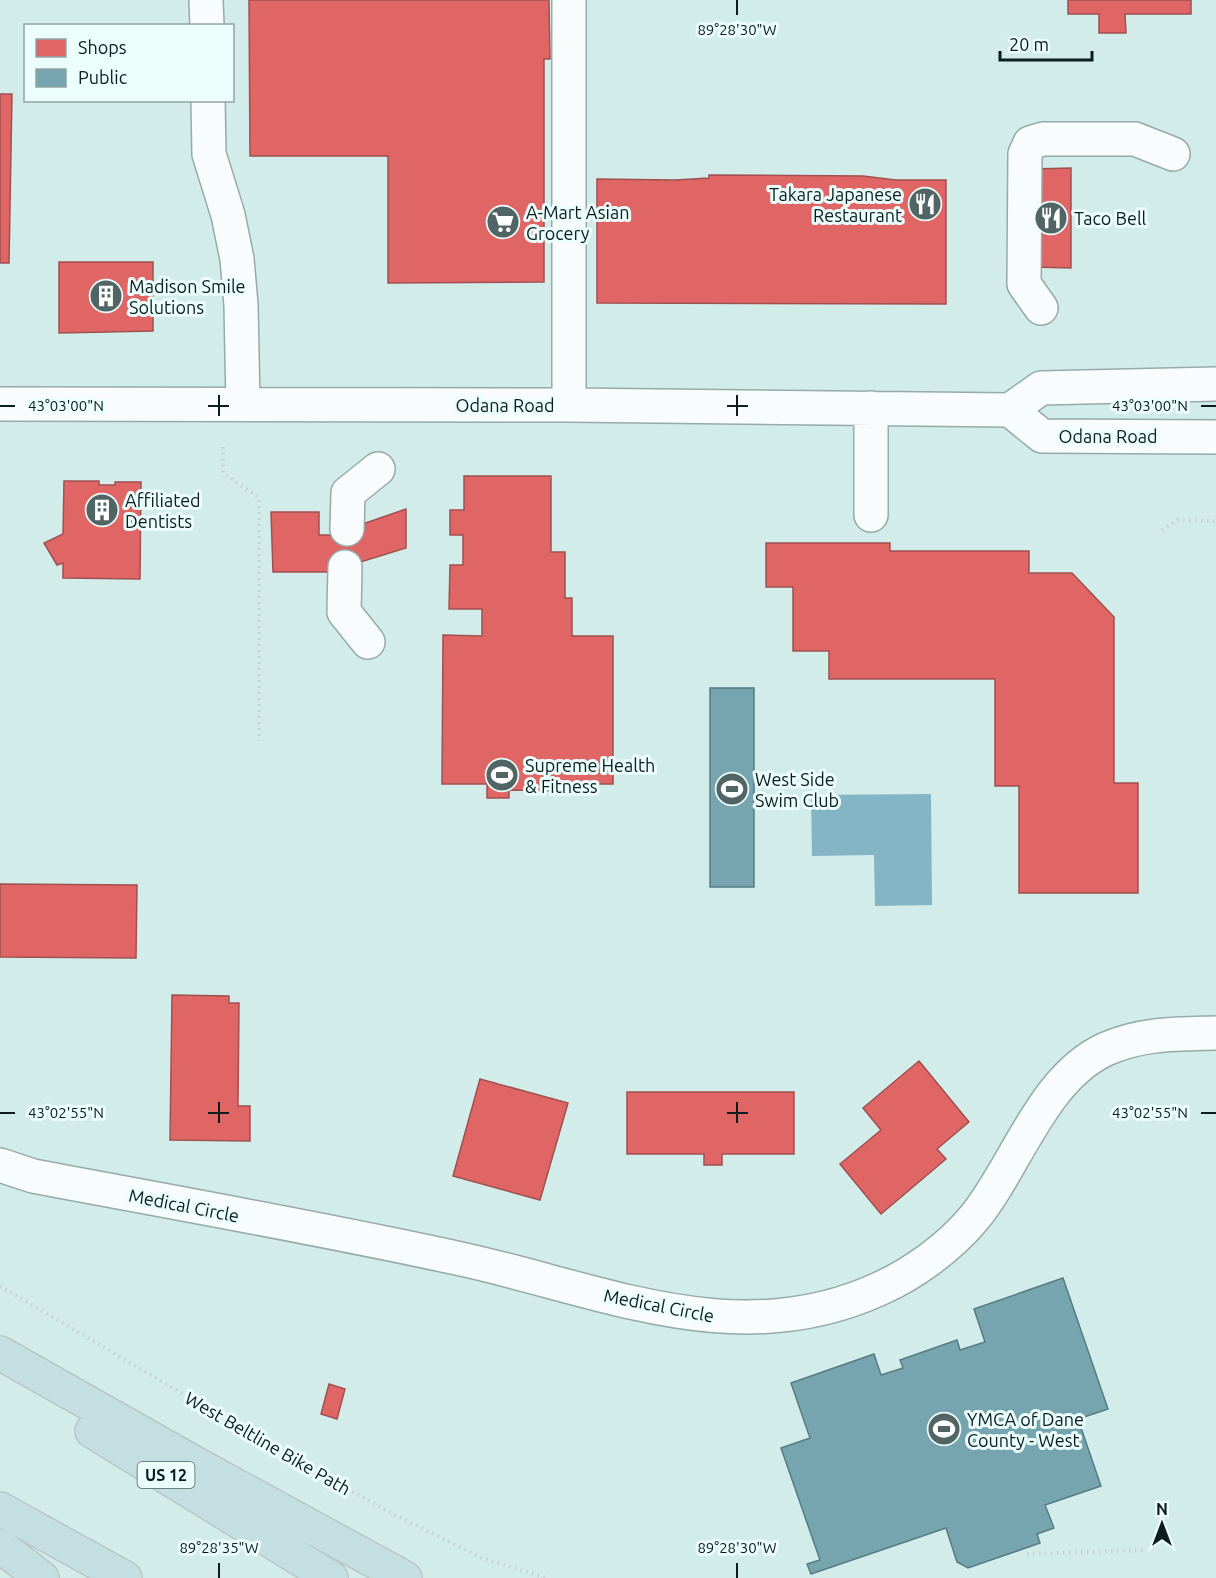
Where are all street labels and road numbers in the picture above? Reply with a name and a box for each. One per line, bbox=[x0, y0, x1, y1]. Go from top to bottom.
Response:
street label: Odana Road bbox=[456, 395, 554, 415]
street label: Odana Road bbox=[1059, 426, 1157, 446]
street label: Medical Circle bbox=[127, 1184, 241, 1226]
street label: Medical Circle bbox=[602, 1284, 716, 1326]
street label: West Beltline Bike Path bbox=[182, 1387, 354, 1499]
road number: US 12 bbox=[138, 1462, 195, 1488]

